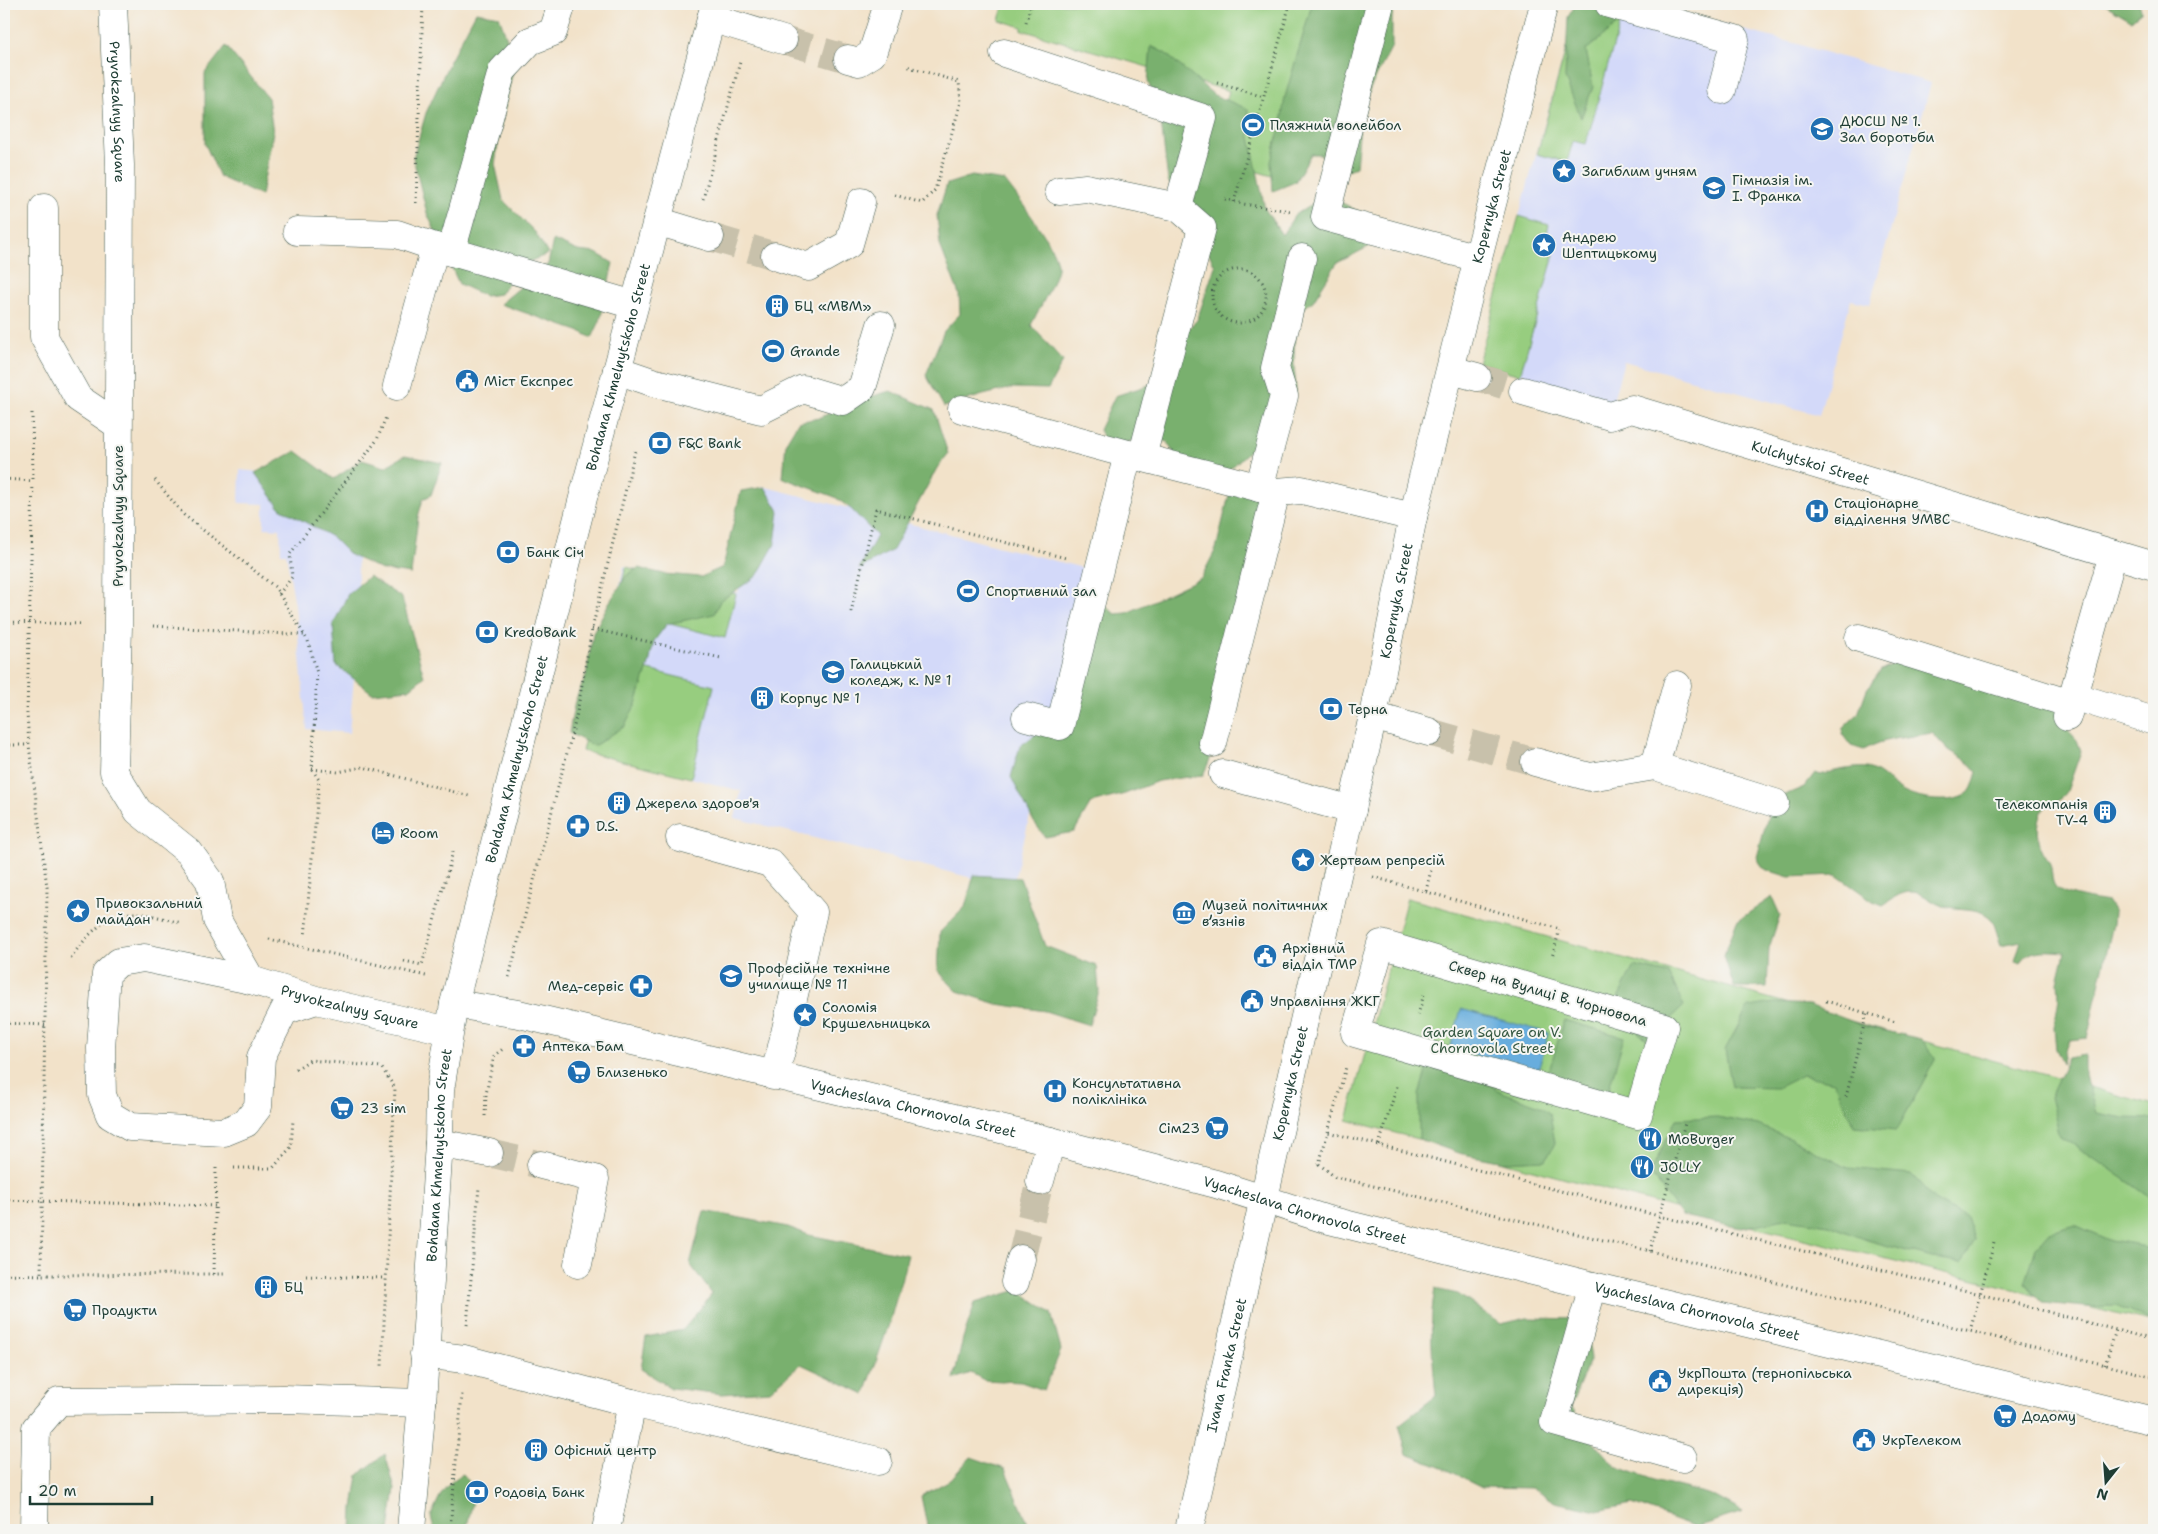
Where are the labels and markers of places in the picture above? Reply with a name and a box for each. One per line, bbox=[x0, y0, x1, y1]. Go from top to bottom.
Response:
sports icon: Пляжний волейбол bbox=[1240, 112, 1266, 138]
place label: ДЮСШ № 1. Зал боротьби bbox=[1840, 112, 1935, 146]
place label: Пляжний волейбол bbox=[1270, 116, 1402, 134]
school or university icon: ДЮСШ № 1. Зал боротьби bbox=[1809, 116, 1835, 142]
place icon: Загиблим учням bbox=[1551, 158, 1577, 184]
place label: Загиблим учням bbox=[1582, 162, 1697, 180]
place label: Гімназія ім. І. Франка bbox=[1732, 171, 1813, 205]
school or university icon: Гімназія ім. І. Франка bbox=[1701, 175, 1727, 201]
place label: Андрею Шептицькому bbox=[1562, 228, 1657, 262]
place icon: Андрею Шептицькому bbox=[1531, 232, 1557, 258]
building icon: БЦ «МВМ» bbox=[764, 293, 790, 319]
place label: БЦ «МВМ» bbox=[794, 297, 871, 315]
sports icon: Grande bbox=[760, 338, 786, 364]
place label: Grande bbox=[790, 342, 840, 360]
public building icon: Міст Експрес bbox=[454, 368, 480, 394]
place label: Міст Експрес bbox=[484, 372, 573, 390]
bank icon: F&C Bank bbox=[647, 430, 673, 456]
place label: F&C Bank bbox=[678, 434, 741, 452]
place label: Стаціонарне відділення УМВС bbox=[1834, 494, 1950, 528]
hospital icon: Стаціонарне відділення УМВС bbox=[1804, 498, 1830, 524]
bank icon: Банк Січ bbox=[495, 539, 521, 565]
place label: Банк Січ bbox=[526, 543, 584, 561]
sports icon: Спортивний зал bbox=[955, 578, 981, 604]
place label: Спортивний зал bbox=[986, 582, 1097, 600]
bank icon: KredoBank bbox=[474, 619, 500, 645]
place label: KredoBank bbox=[504, 623, 577, 641]
place label: Галицький коледж, к. № 1 bbox=[850, 655, 952, 689]
school or university icon: Галицький коледж, к. № 1 bbox=[820, 659, 846, 685]
building icon: Корпус № 1 bbox=[749, 685, 775, 711]
place label: Корпус № 1 bbox=[780, 689, 860, 707]
bank icon: Терна bbox=[1318, 696, 1344, 722]
place label: Терна bbox=[1348, 700, 1388, 718]
building icon: Джерела здоров'я bbox=[606, 790, 632, 816]
place label: Джерела здоров'я bbox=[636, 794, 760, 812]
place label: Телекомпанія TV-4 bbox=[1995, 795, 2088, 829]
building icon: Телекомпанія TV-4 bbox=[2092, 799, 2118, 825]
pharmacy icon: D.S. bbox=[565, 813, 591, 839]
place label: D.S. bbox=[596, 817, 618, 835]
hotel icon: Room bbox=[370, 820, 396, 846]
place label: Room bbox=[400, 824, 438, 842]
place icon: Жертвам репресій bbox=[1290, 847, 1316, 873]
place label: Жертвам репресій bbox=[1320, 851, 1445, 869]
place label: Привокзальний майдан bbox=[96, 894, 203, 928]
place label: Музей політичних в’язнів bbox=[1202, 896, 1328, 930]
place icon: Привокзальний майдан bbox=[65, 898, 91, 924]
museum icon: Музей політичних в’язнів bbox=[1171, 900, 1197, 926]
place label: Архівний відділ ТМР bbox=[1282, 939, 1357, 973]
public building icon: Архівний відділ ТМР bbox=[1252, 943, 1278, 969]
place label: Професійне технічне училище № 11 bbox=[748, 959, 890, 993]
school or university icon: Професійне технічне училище № 11 bbox=[718, 963, 744, 989]
pharmacy icon: Мед-сервіс bbox=[628, 973, 654, 999]
place label: Мед-сервіс bbox=[548, 977, 624, 995]
public building icon: Управління ЖКГ bbox=[1239, 988, 1265, 1014]
place label: Управління ЖКГ bbox=[1270, 992, 1380, 1010]
place label: Соломія Крушельницька bbox=[822, 998, 931, 1032]
place icon: Соломія Крушельницька bbox=[792, 1002, 818, 1028]
pharmacy icon: Аптека Бам bbox=[511, 1033, 537, 1059]
place label: Аптека Бам bbox=[542, 1037, 624, 1055]
supermarket icon: Близенько bbox=[566, 1059, 592, 1085]
place label: Близенько bbox=[596, 1063, 668, 1081]
place label: Консультативна поліклініка bbox=[1072, 1074, 1181, 1108]
hospital icon: Консультативна поліклініка bbox=[1042, 1078, 1068, 1104]
supermarket icon: 23 sim bbox=[329, 1095, 355, 1121]
place label: 23 sim bbox=[360, 1099, 406, 1117]
supermarket icon: Сім23 bbox=[1204, 1115, 1230, 1141]
place label: Сім23 bbox=[1158, 1119, 1200, 1137]
restaurant icon: MoBurger bbox=[1637, 1126, 1663, 1152]
place label: MoBurger bbox=[1668, 1130, 1735, 1148]
restaurant icon: JOLLY bbox=[1629, 1154, 1655, 1180]
place label: JOLLY bbox=[1660, 1158, 1701, 1176]
building icon: БЦ bbox=[253, 1274, 279, 1300]
place label: БЦ bbox=[284, 1278, 303, 1296]
supermarket icon: Продукти bbox=[62, 1297, 88, 1323]
place label: Продукти bbox=[92, 1301, 157, 1319]
place label: УкрПошта (тернопільська дирекція) bbox=[1678, 1364, 1852, 1398]
public building icon: УкрПошта (тернопільська дирекція) bbox=[1647, 1368, 1673, 1394]
supermarket icon: Додому bbox=[1992, 1403, 2018, 1429]
place label: Додому bbox=[2022, 1407, 2076, 1425]
public building icon: УкрТелеком bbox=[1851, 1427, 1877, 1453]
place label: УкрТелеком bbox=[1882, 1431, 1961, 1449]
building icon: Офісний центр bbox=[523, 1437, 549, 1463]
place label: Офісний центр bbox=[554, 1441, 657, 1459]
bank icon: Родовід Банк bbox=[464, 1479, 490, 1505]
place label: Родовід Банк bbox=[494, 1483, 585, 1501]

